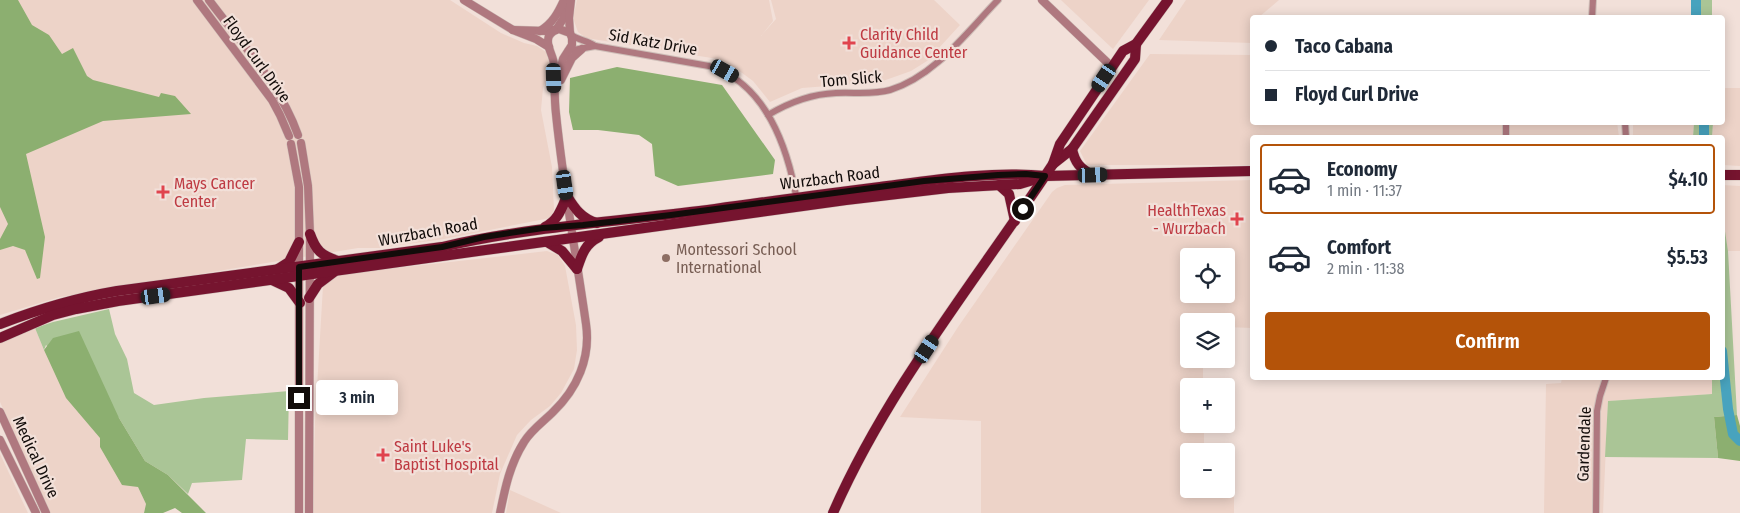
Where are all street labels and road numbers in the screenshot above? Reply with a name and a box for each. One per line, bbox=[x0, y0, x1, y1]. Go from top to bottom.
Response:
street label: Floyd Curl Drive bbox=[219, 12, 295, 106]
street label: Sid Katz Drive bbox=[607, 25, 699, 59]
street label: Tom Slick bbox=[820, 67, 883, 91]
street label: Wurzbach Road bbox=[779, 162, 881, 194]
street label: Wurzbach Road bbox=[377, 214, 479, 250]
street label: Gardendale bbox=[1573, 406, 1595, 482]
street label: Medical Drive bbox=[9, 413, 63, 501]

